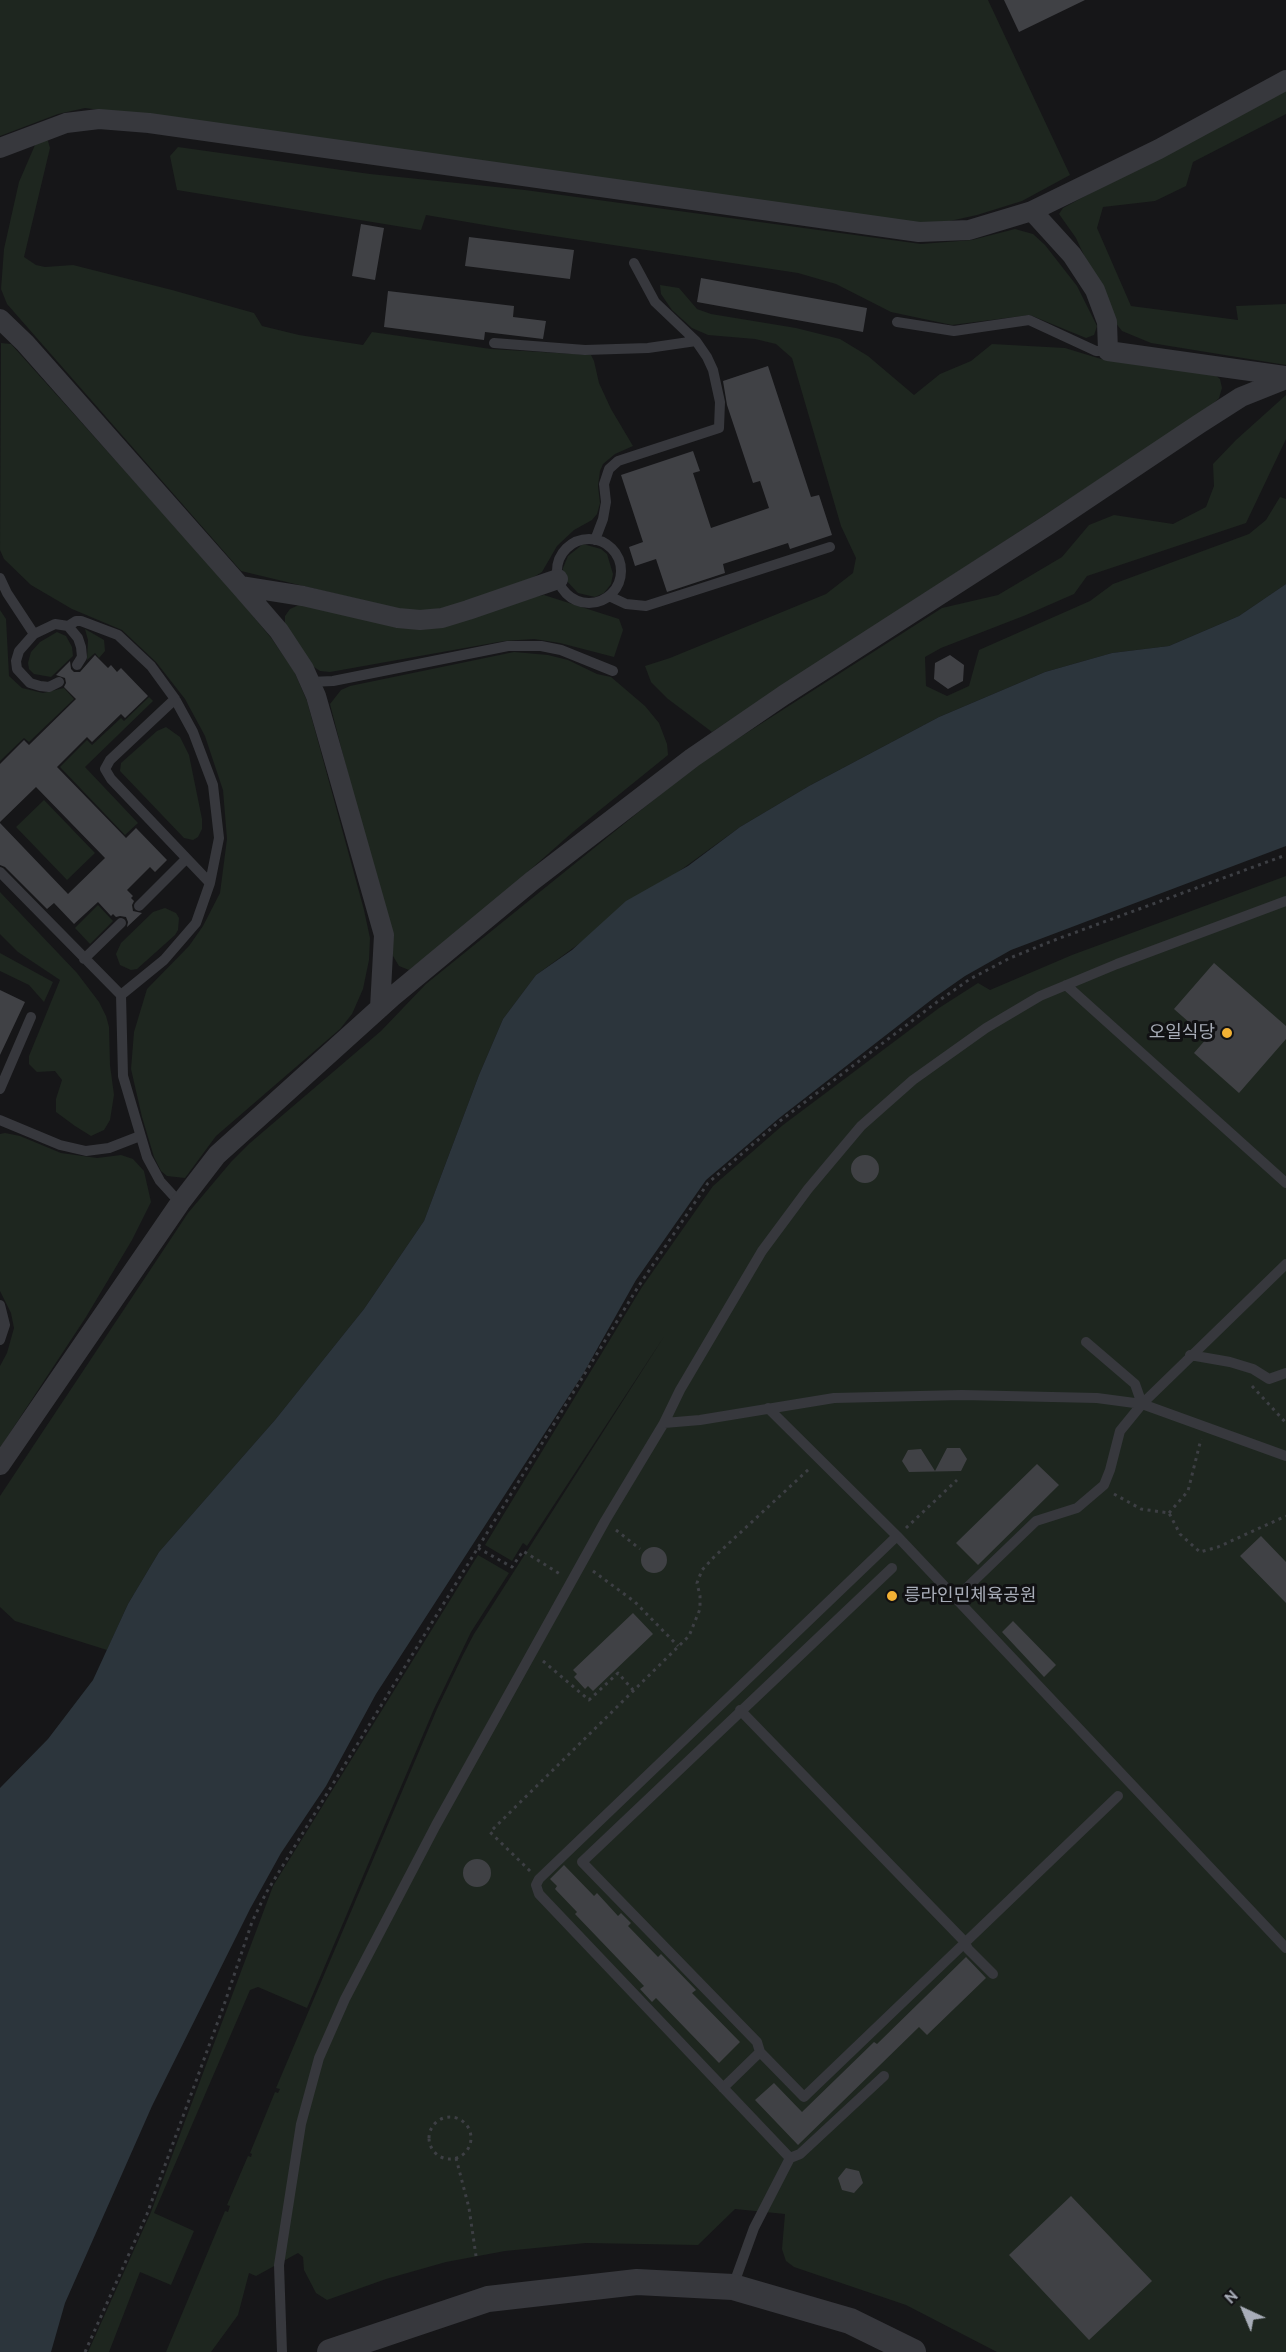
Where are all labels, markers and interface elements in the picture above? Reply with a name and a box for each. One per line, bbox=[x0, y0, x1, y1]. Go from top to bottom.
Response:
place label: 오일식당 bbox=[1149, 1022, 1215, 1044]
marker: 오일식당 bbox=[1220, 1026, 1234, 1040]
place label: 릉라인민체육공원 bbox=[904, 1585, 1036, 1607]
marker: 릉라인민체육공원 bbox=[885, 1589, 899, 1603]
north arrow bbox=[1214, 2280, 1274, 2340]
text: N bbox=[1220, 2286, 1242, 2307]

